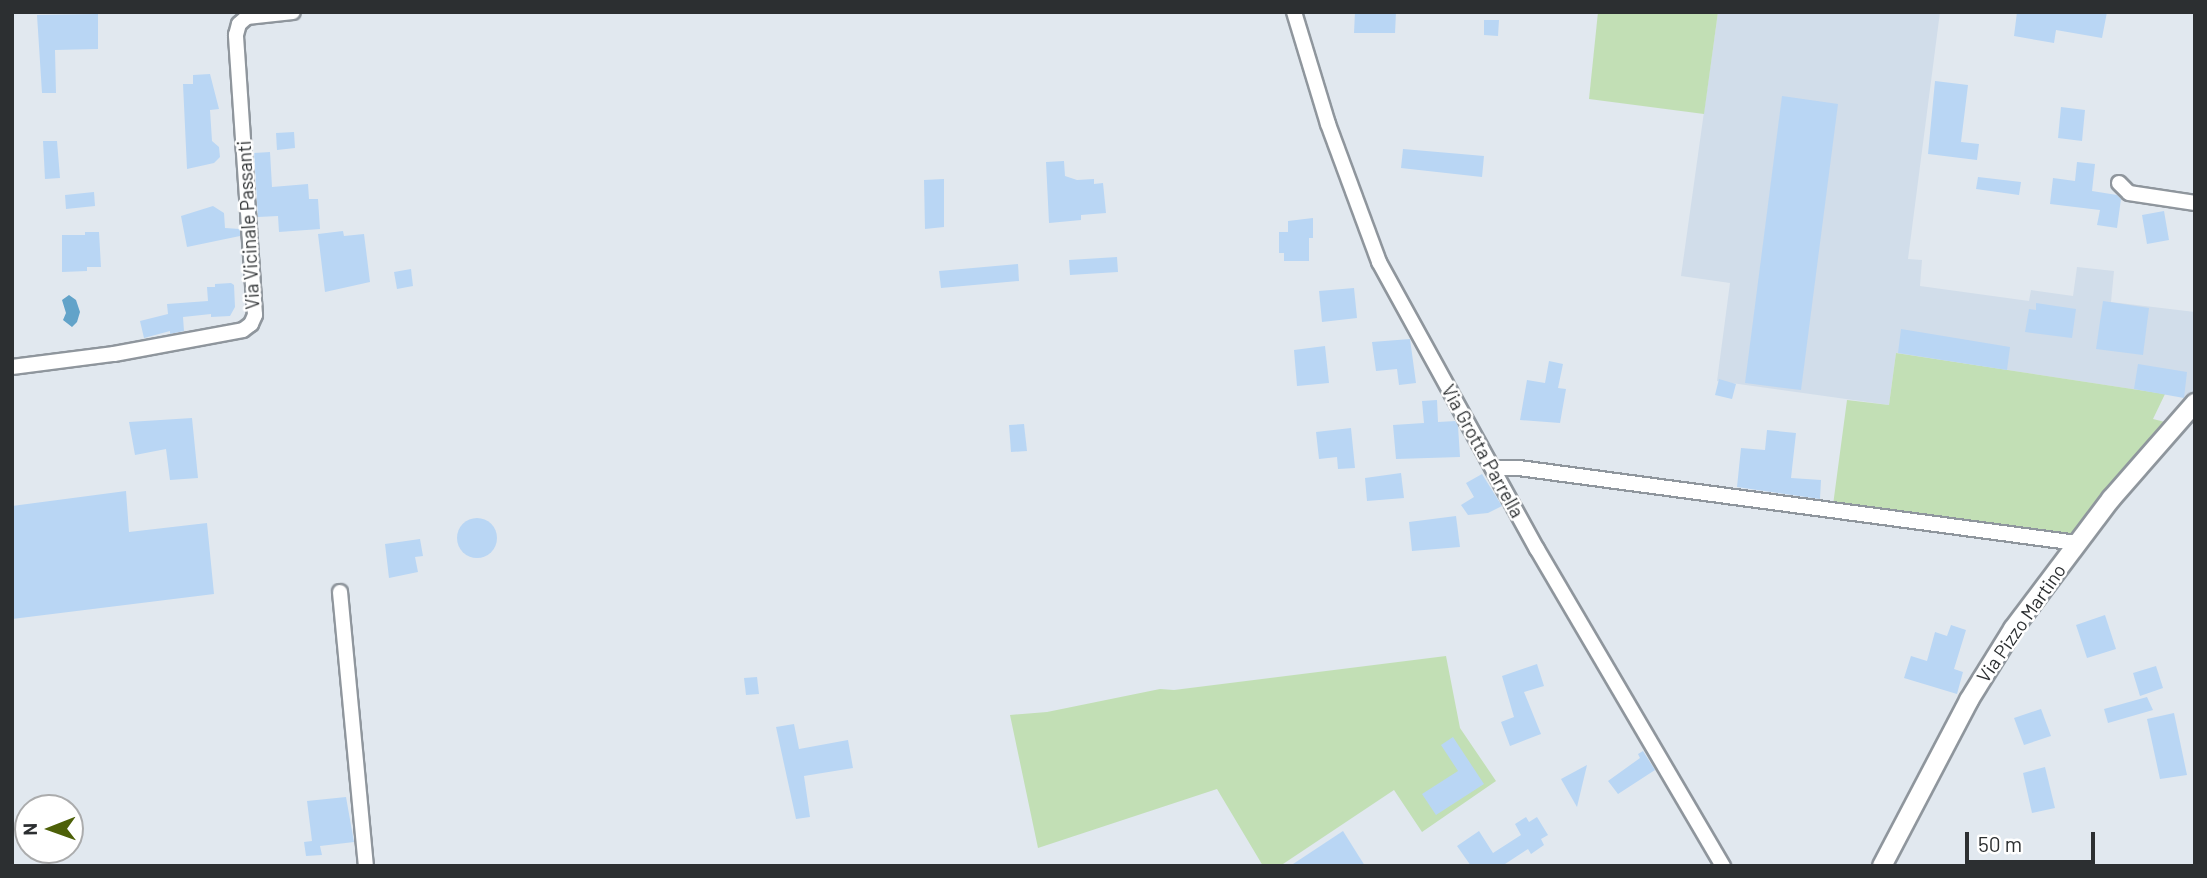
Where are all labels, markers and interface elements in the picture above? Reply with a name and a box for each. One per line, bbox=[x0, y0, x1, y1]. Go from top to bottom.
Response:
street label: Via Vicinale Passanti bbox=[232, 140, 264, 310]
street label: Via Grotta Parrella bbox=[1437, 380, 1529, 522]
street label: Via Pizzo Martino bbox=[1972, 559, 2070, 687]
north arrow bbox=[14, 794, 84, 864]
scale bar bbox=[1969, 818, 2098, 862]
text: N bbox=[18, 823, 41, 836]
text: 50 m bbox=[1978, 831, 2022, 856]

